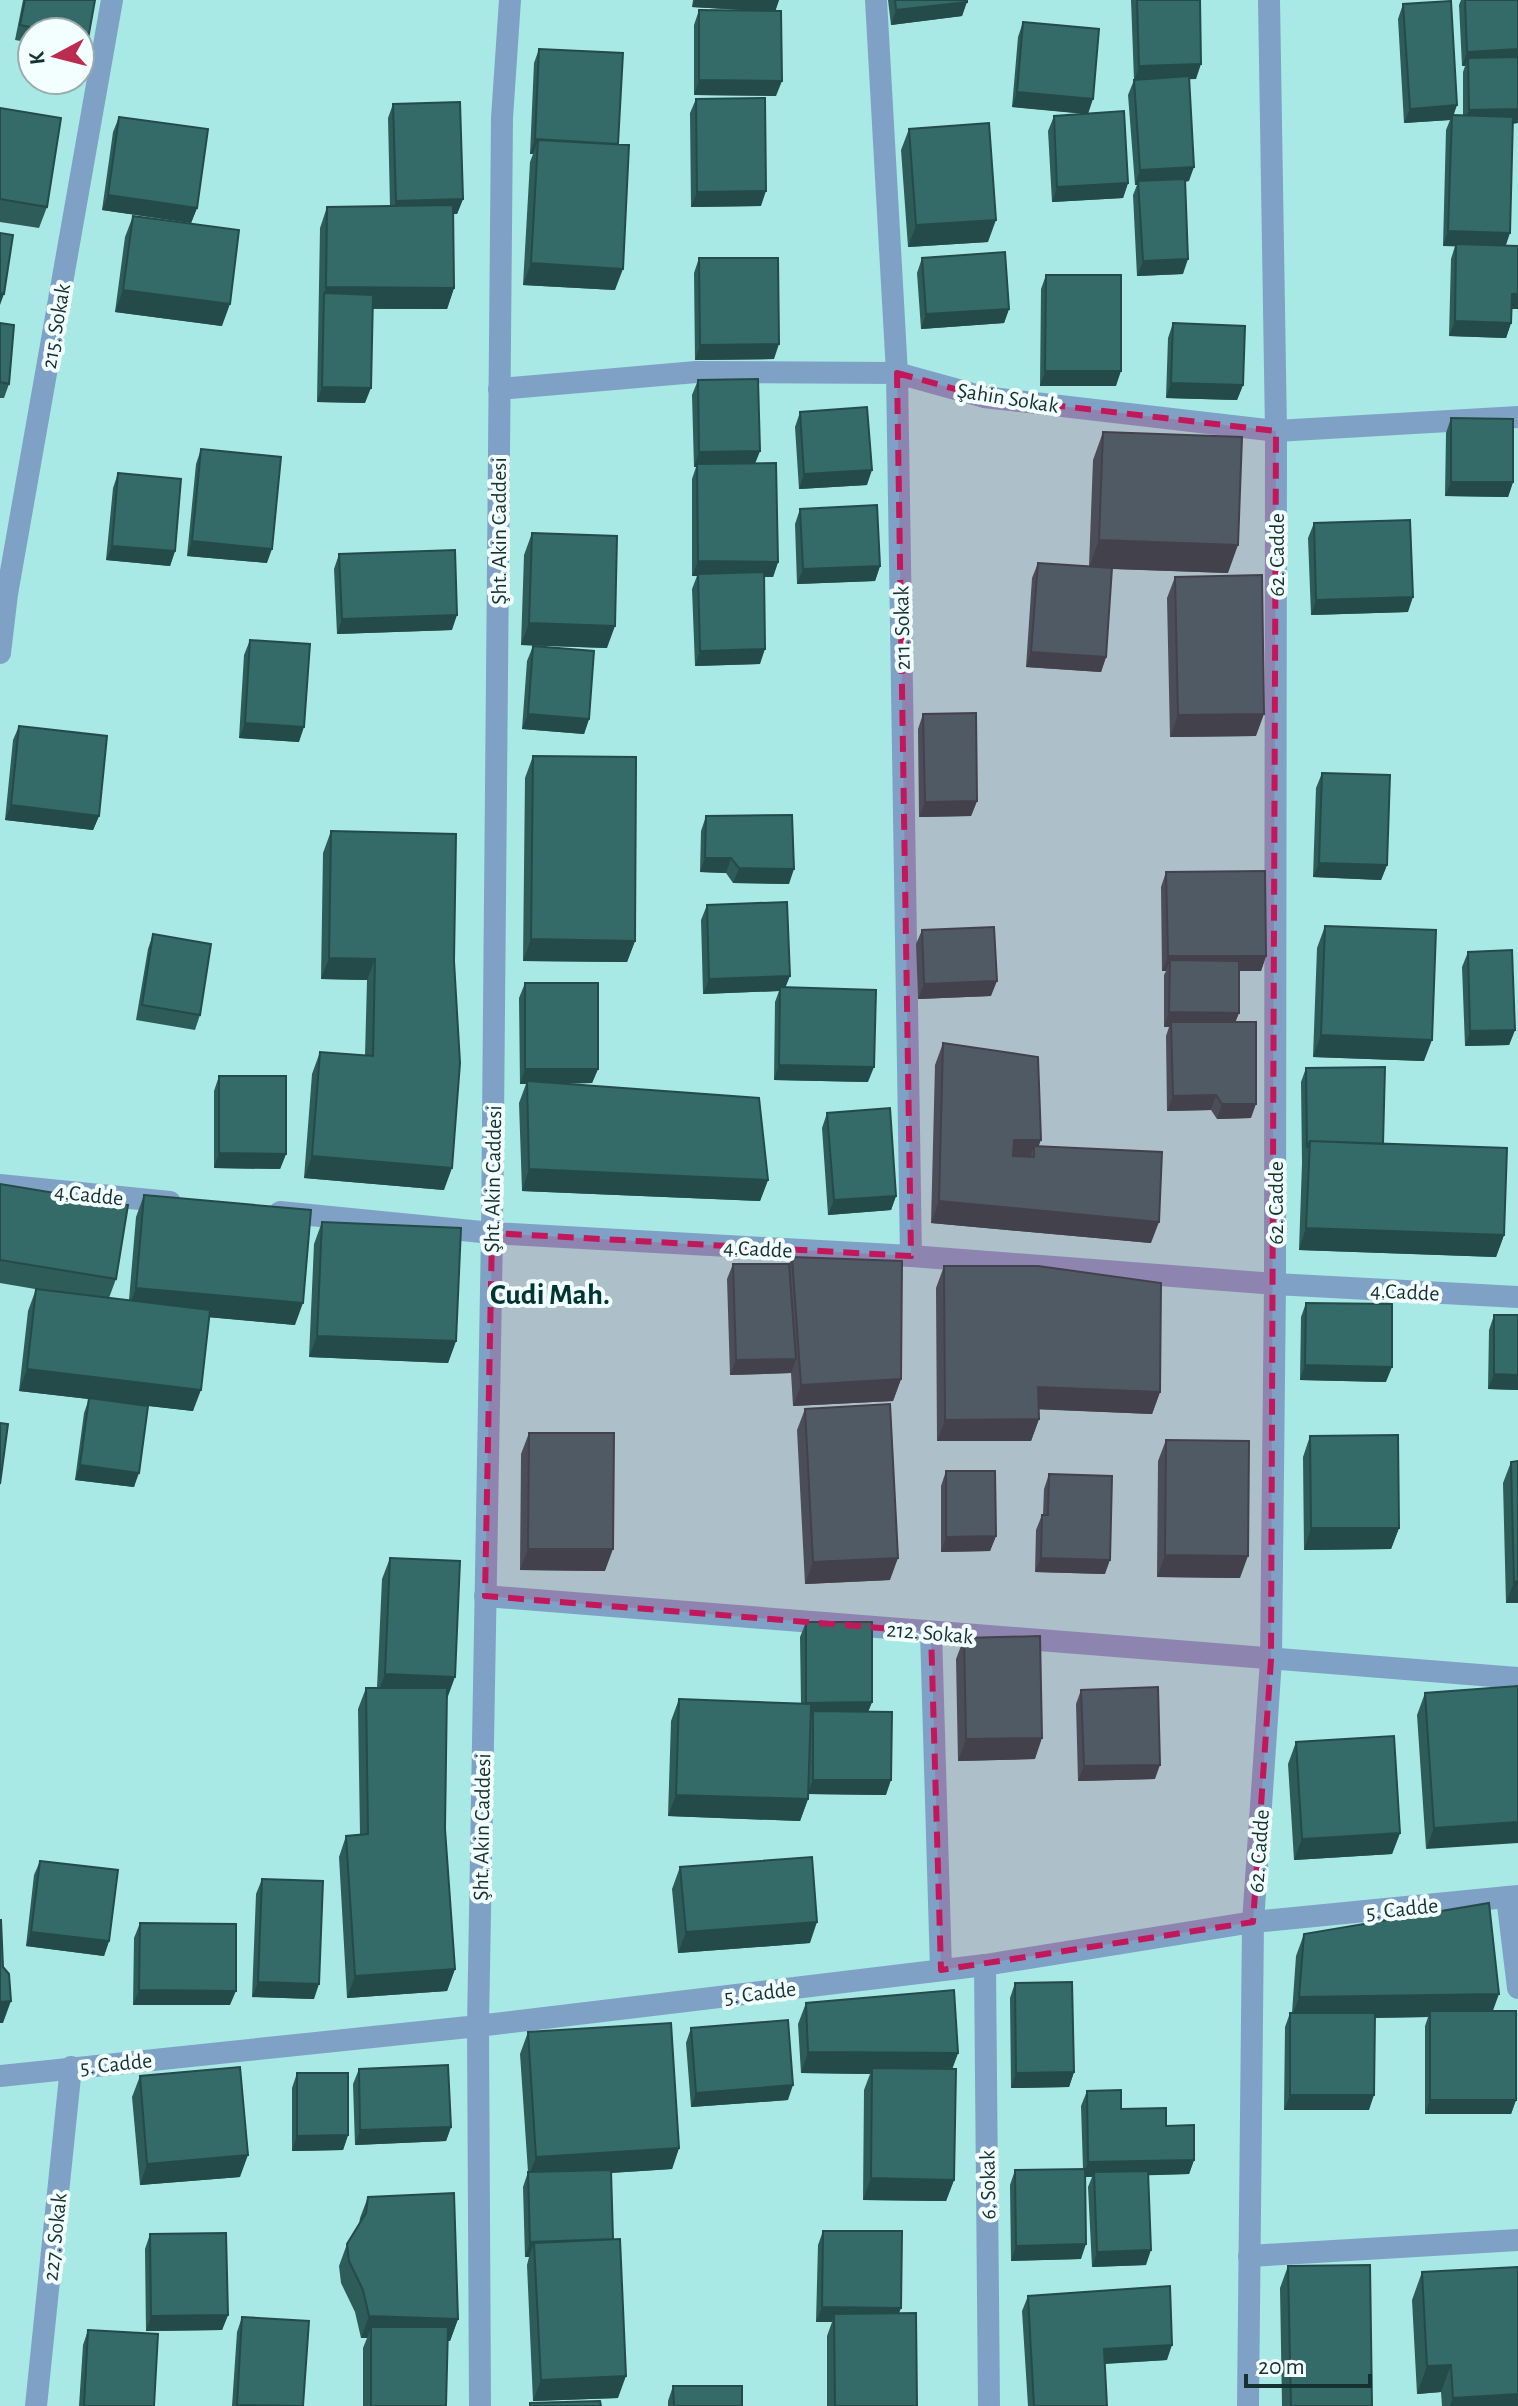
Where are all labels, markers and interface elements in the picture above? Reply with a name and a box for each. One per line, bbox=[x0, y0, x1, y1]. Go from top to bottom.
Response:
north arrow bbox=[16, 16, 96, 96]
text: K bbox=[25, 49, 49, 66]
street label: 215. Sokak bbox=[38, 282, 74, 370]
street label: Şahin Sokak bbox=[956, 379, 1060, 417]
street label: Şht. Akin Caddesi bbox=[488, 457, 510, 605]
street label: 62. Cadde bbox=[1266, 513, 1288, 597]
street label: 211. Sokak bbox=[890, 586, 914, 670]
street label: Şht. Akin Caddesi bbox=[481, 1105, 505, 1253]
street label: 62. Cadde bbox=[1265, 1161, 1287, 1245]
street label: 4.Cadde bbox=[53, 1180, 124, 1210]
street label: 4.Cadde bbox=[723, 1236, 793, 1262]
street label: 4.Cadde bbox=[1370, 1279, 1440, 1305]
district label: Cudi Mah. bbox=[490, 1280, 610, 1310]
street label: 212. Sokak bbox=[886, 1618, 974, 1648]
street label: Şht. Akin Caddesi bbox=[470, 1753, 494, 1901]
street label: 62. Cadde bbox=[1245, 1809, 1273, 1894]
street label: 5. Cadde bbox=[1365, 1894, 1439, 1924]
street label: 5. Cadde bbox=[723, 1978, 797, 2008]
street label: 5. Cadde bbox=[79, 2049, 153, 2079]
street label: 6. Sokak bbox=[976, 2150, 1000, 2220]
street label: 227. Sokak bbox=[39, 2192, 71, 2282]
scale bar bbox=[1246, 2338, 1370, 2388]
text: 20 m bbox=[1258, 2355, 1305, 2379]

